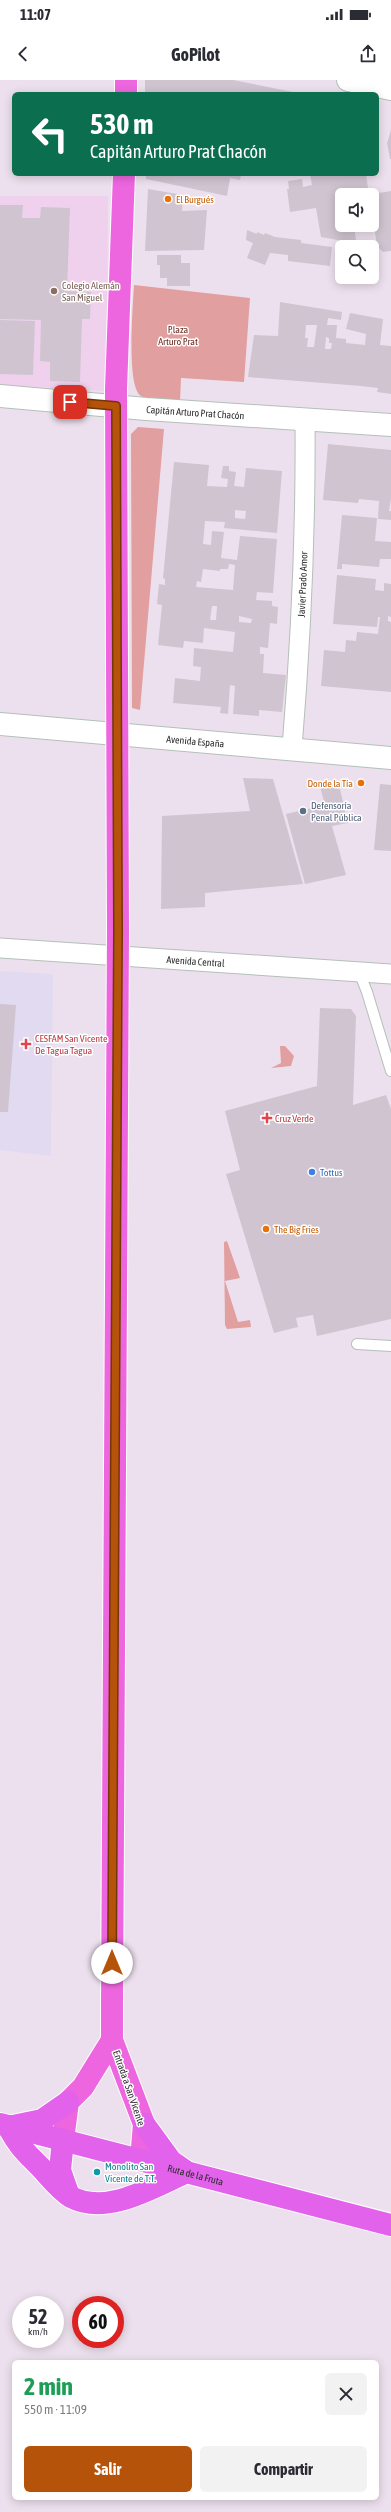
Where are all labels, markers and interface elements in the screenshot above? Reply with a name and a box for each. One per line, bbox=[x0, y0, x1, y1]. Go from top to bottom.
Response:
text: 11:07 bbox=[20, 6, 51, 23]
icon: back bbox=[12, 43, 34, 65]
icon: share bbox=[357, 43, 379, 65]
text: GoPilot bbox=[171, 44, 220, 65]
icon: left bbox=[24, 108, 76, 160]
text: 530 m bbox=[90, 108, 153, 140]
text: Capitán Arturo Prat Chacón bbox=[90, 141, 267, 162]
map controls bbox=[335, 188, 379, 284]
button: sound bbox=[335, 188, 379, 232]
marker: El Burgués bbox=[163, 194, 173, 204]
place label: El Burgués bbox=[176, 194, 214, 205]
button: search bbox=[335, 240, 379, 284]
place label: Colegio Alemán San Miguel bbox=[62, 280, 120, 303]
marker: Colegio Alemán San Miguel bbox=[49, 286, 59, 296]
park label: Plaza Arturo Prat bbox=[158, 324, 198, 347]
pin bbox=[53, 385, 87, 419]
icon: arrive bbox=[59, 391, 81, 413]
street label: Capitán Arturo Prat Chacón bbox=[146, 404, 245, 421]
street label: Javier Prado Amor bbox=[295, 550, 309, 618]
street label: Avenida España bbox=[166, 733, 225, 749]
place label: Donde la Tía bbox=[307, 778, 353, 789]
marker: Donde la Tía bbox=[356, 778, 366, 788]
place label: Defensoría Penal Pública bbox=[311, 800, 362, 823]
marker: Defensoría Penal Pública bbox=[298, 806, 308, 816]
street label: Avenida Central bbox=[166, 954, 225, 968]
place label: CESFAM San Vicente De Tagua Tagua bbox=[35, 1033, 108, 1056]
marker: CESFAM San Vicente De Tagua Tagua bbox=[20, 1038, 32, 1050]
marker: Cruz Verde bbox=[262, 1113, 272, 1123]
place label: Cruz Verde bbox=[275, 1113, 314, 1124]
marker: Tottus bbox=[307, 1167, 317, 1177]
place label: Tottus bbox=[320, 1167, 343, 1178]
marker: The Big Fries bbox=[261, 1224, 271, 1234]
place label: The Big Fries bbox=[274, 1224, 319, 1235]
position arrow bbox=[91, 1942, 133, 1984]
street label: Entrada a San Vicente bbox=[111, 2049, 147, 2127]
place label: Monolito San Vicente de T.T. bbox=[105, 2161, 156, 2184]
street label: Ruta de la Fruta bbox=[166, 2162, 225, 2187]
marker: Monolito San Vicente de T.T. bbox=[92, 2167, 102, 2177]
speed limit sign: 60 bbox=[72, 2296, 124, 2348]
text: 52 bbox=[29, 2305, 47, 2328]
text: km/h bbox=[28, 2326, 48, 2337]
text: 2 min bbox=[24, 2373, 73, 2400]
button: close bbox=[325, 2373, 367, 2415]
text: 550 m · 11:09 bbox=[24, 2402, 87, 2417]
button: Salir bbox=[24, 2446, 192, 2492]
button: Compartir bbox=[200, 2446, 367, 2492]

